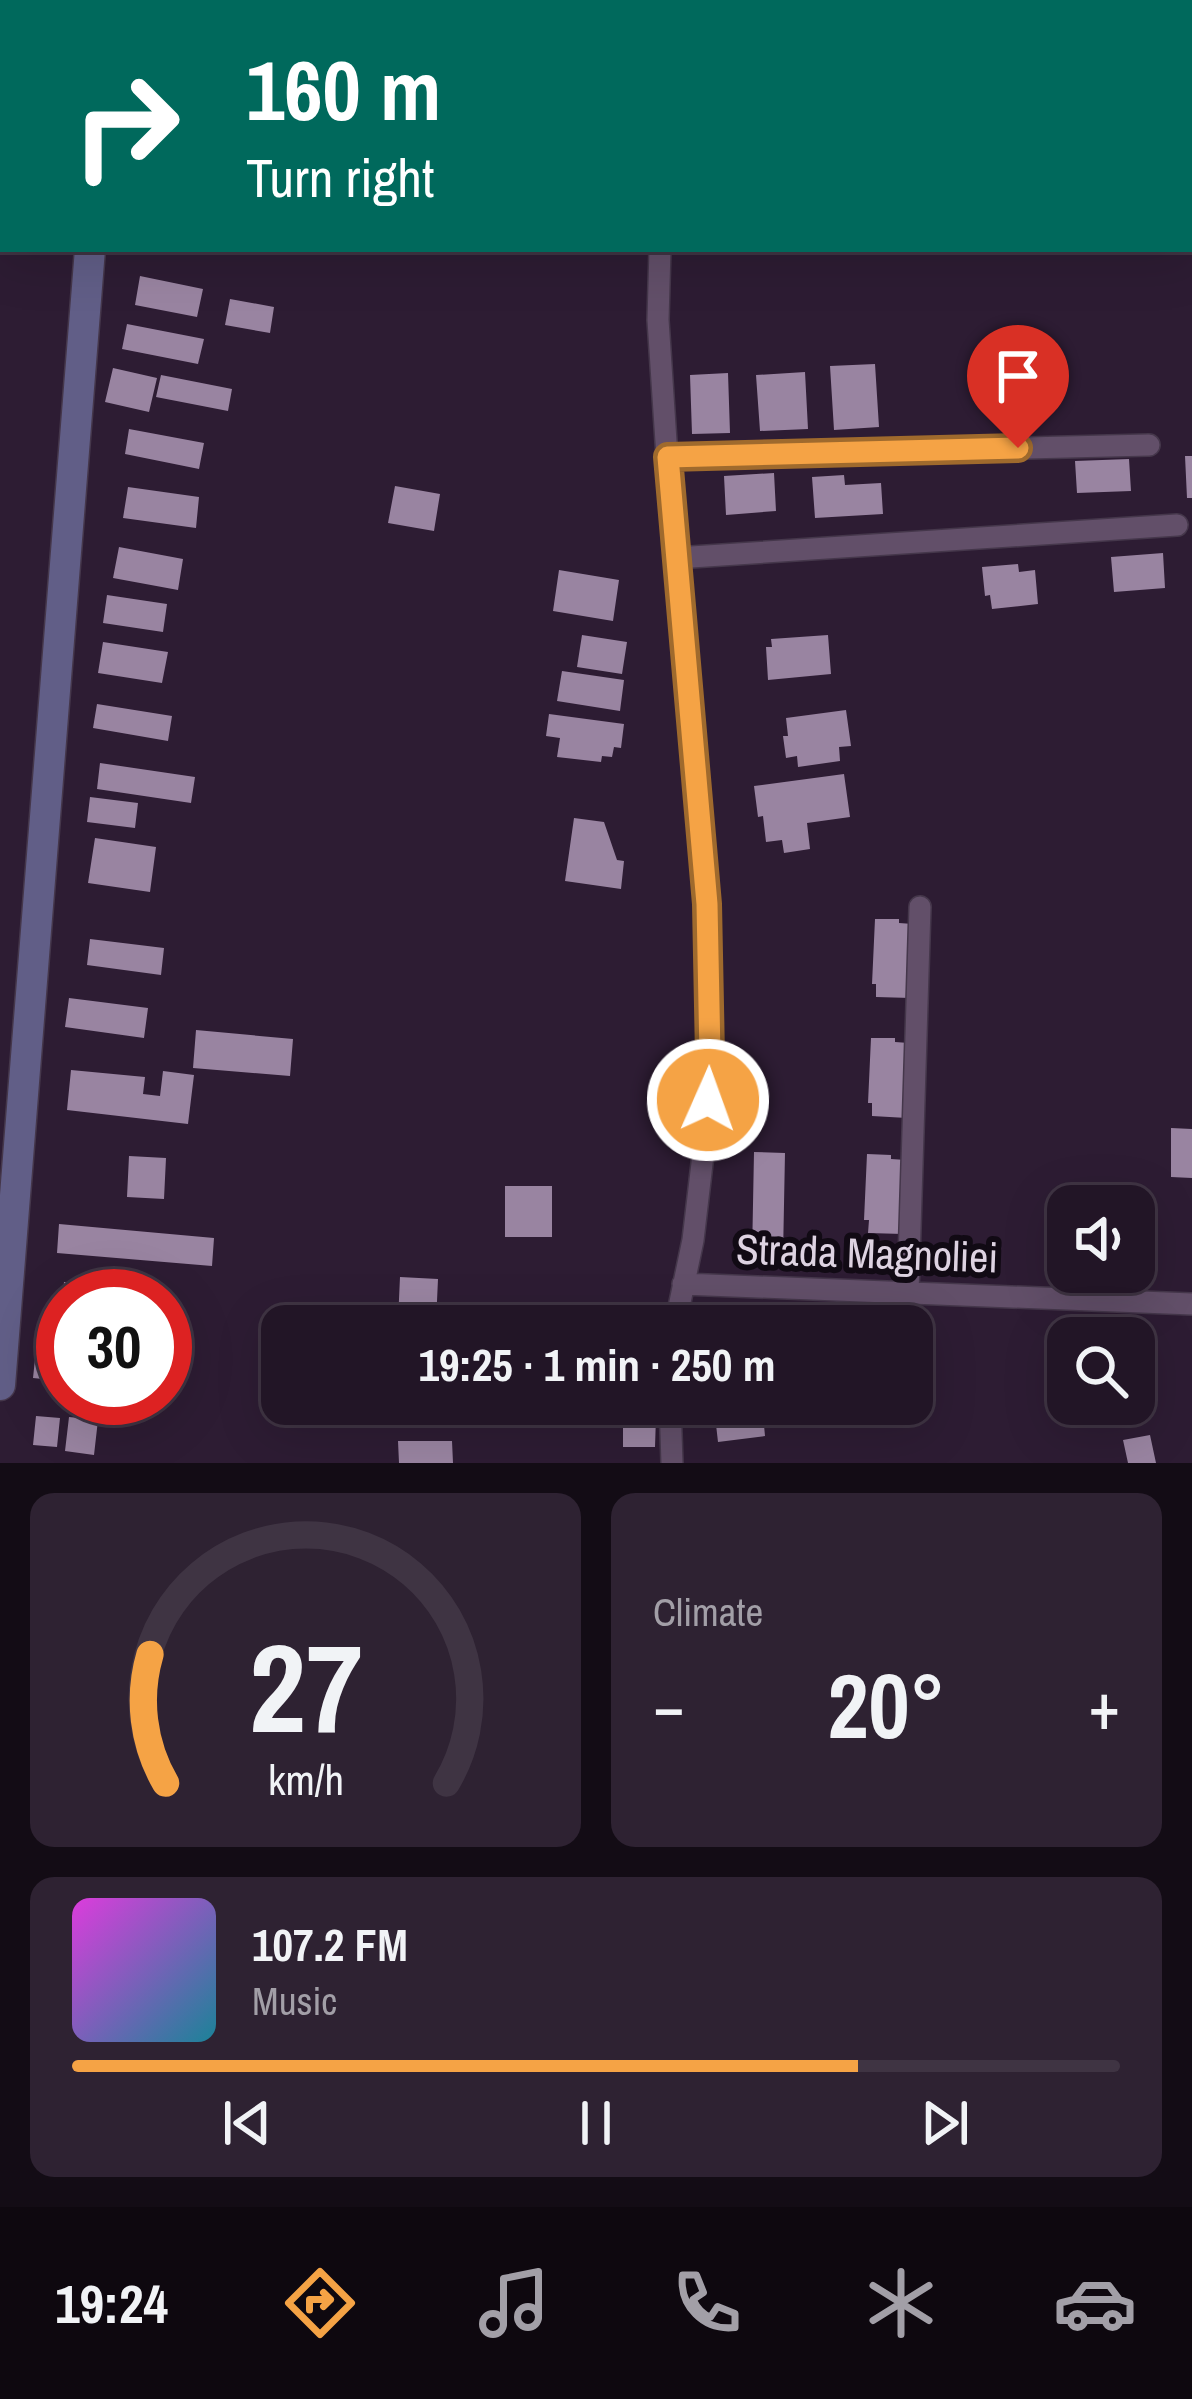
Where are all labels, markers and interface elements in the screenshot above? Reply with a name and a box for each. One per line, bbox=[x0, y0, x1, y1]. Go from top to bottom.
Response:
text: 160 m bbox=[246, 33, 441, 146]
icon: right bbox=[48, 48, 204, 204]
text: Turn right bbox=[246, 141, 434, 214]
pin bbox=[967, 325, 1069, 448]
icon: arrive bbox=[985, 343, 1051, 409]
position arrow bbox=[645, 1037, 771, 1163]
map controls bbox=[1047, 1185, 1155, 1425]
button: sound bbox=[1047, 1185, 1155, 1293]
street label: Strada Magnoliei bbox=[735, 1220, 999, 1286]
speed limit sign: 30 bbox=[36, 1269, 192, 1425]
button: search bbox=[1047, 1317, 1155, 1425]
text: 19:25 · 1 min · 250 m bbox=[419, 1334, 775, 1395]
text: Climate bbox=[653, 1586, 763, 1638]
text: 27 bbox=[249, 1603, 362, 1771]
text: 20° bbox=[827, 1645, 946, 1766]
text: − bbox=[653, 1661, 685, 1750]
text: + bbox=[1088, 1661, 1120, 1750]
text: km/h bbox=[267, 1751, 344, 1808]
text: 107.2 FM bbox=[252, 1914, 408, 1975]
text: Music bbox=[252, 1975, 337, 2027]
icon: previous bbox=[214, 2090, 280, 2156]
icon: pause bbox=[563, 2090, 629, 2156]
icon: next bbox=[912, 2090, 978, 2156]
icon: directions bbox=[278, 2261, 362, 2345]
icon: music bbox=[472, 2261, 556, 2345]
icon: phone bbox=[665, 2261, 749, 2345]
icon: climate bbox=[859, 2261, 943, 2345]
icon: car bbox=[1053, 2261, 1137, 2345]
text: 19:24 bbox=[55, 2267, 168, 2340]

